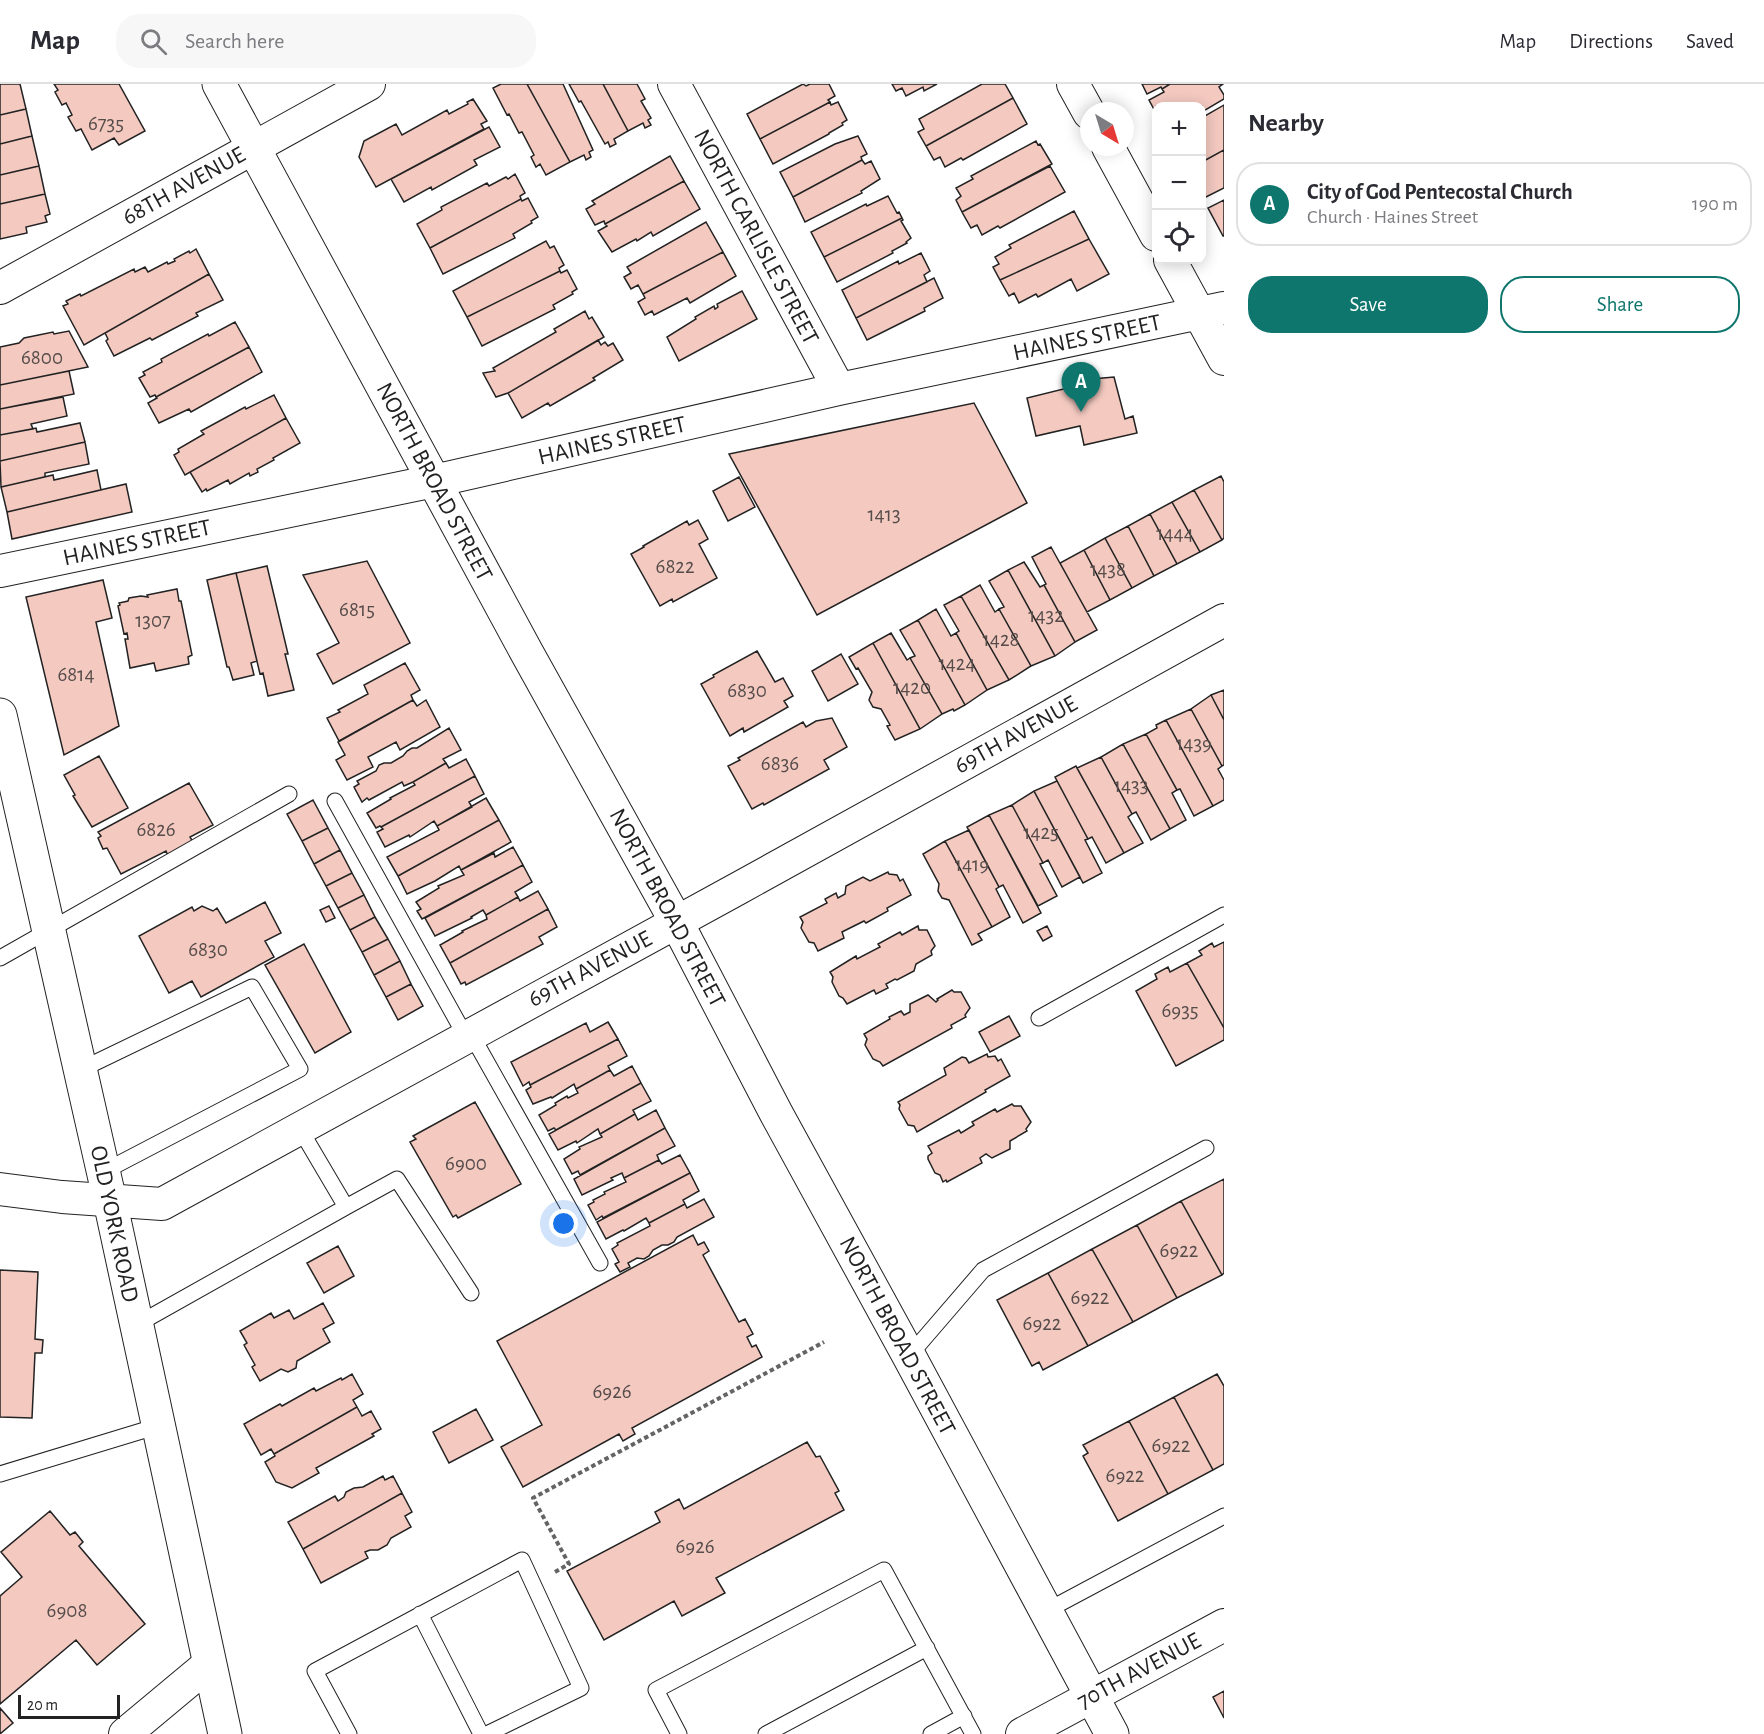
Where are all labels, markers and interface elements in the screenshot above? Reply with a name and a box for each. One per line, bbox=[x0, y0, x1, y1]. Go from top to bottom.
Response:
search box bbox=[116, 14, 536, 68]
icon: search bbox=[137, 25, 170, 58]
text: Map bbox=[30, 27, 80, 55]
text: Search here bbox=[185, 30, 284, 52]
text: Map bbox=[1500, 31, 1536, 52]
text: Directions bbox=[1569, 31, 1653, 52]
text: Saved bbox=[1686, 31, 1734, 52]
north arrow bbox=[1080, 102, 1134, 156]
map controls bbox=[1152, 102, 1206, 264]
button: + bbox=[1152, 102, 1206, 156]
text: Nearby bbox=[1248, 110, 1324, 136]
house number: 6735 bbox=[88, 113, 124, 134]
street label: NORTH CARLISLE STREET bbox=[689, 126, 823, 349]
street label: 68TH AVENUE bbox=[119, 142, 250, 230]
button: − bbox=[1152, 156, 1206, 210]
text: City of God Pentecostal Church bbox=[1307, 181, 1573, 203]
text: A bbox=[1264, 194, 1276, 214]
text: 190 m bbox=[1692, 194, 1738, 214]
text: Church · Haines Street bbox=[1307, 207, 1478, 227]
button: locate bbox=[1152, 210, 1206, 264]
button: Save bbox=[1248, 276, 1488, 333]
button: Share bbox=[1500, 276, 1740, 333]
street label: HAINES STREET bbox=[1011, 311, 1164, 365]
house number: 6800 bbox=[21, 347, 63, 368]
pin: A bbox=[1062, 362, 1100, 412]
street label: NORTH BROAD STREET bbox=[372, 379, 497, 585]
street label: HAINES STREET bbox=[536, 412, 688, 470]
house number: 1413 bbox=[867, 504, 901, 525]
street label: HAINES STREET bbox=[61, 516, 214, 570]
house number: 1444 bbox=[1156, 523, 1194, 544]
house number: 6822 bbox=[656, 556, 694, 577]
house number: 1438 bbox=[1090, 559, 1126, 580]
house number: 6815 bbox=[339, 599, 375, 620]
house number: 1432 bbox=[1028, 605, 1064, 626]
house number: 1307 bbox=[135, 610, 171, 631]
house number: 1428 bbox=[983, 629, 1019, 650]
house number: 1424 bbox=[939, 653, 975, 674]
house number: 6814 bbox=[57, 664, 95, 685]
house number: 1420 bbox=[893, 677, 931, 698]
house number: 6830 bbox=[727, 680, 767, 701]
street label: 69TH AVENUE bbox=[951, 691, 1082, 778]
house number: 1439 bbox=[1176, 733, 1212, 754]
house number: 6836 bbox=[761, 753, 799, 774]
house number: 1433 bbox=[1114, 775, 1148, 796]
street label: NORTH BROAD STREET bbox=[605, 805, 730, 1011]
house number: 6826 bbox=[136, 819, 176, 840]
house number: 1425 bbox=[1023, 822, 1059, 843]
house number: 1419 bbox=[955, 854, 989, 875]
street label: 69TH AVENUE bbox=[524, 926, 656, 1012]
house number: 6830 bbox=[188, 939, 228, 960]
house number: 6935 bbox=[1161, 1000, 1199, 1021]
street label: OLD YORK ROAD bbox=[86, 1143, 142, 1305]
house number: 6900 bbox=[445, 1153, 487, 1174]
your location bbox=[549, 1209, 578, 1238]
street label: NORTH BROAD STREET bbox=[835, 1233, 960, 1439]
house number: 6922 bbox=[1160, 1240, 1198, 1261]
house number: 6922 bbox=[1071, 1287, 1109, 1308]
house number: 6922 bbox=[1023, 1313, 1061, 1334]
house number: 6926 bbox=[592, 1381, 632, 1402]
house number: 6922 bbox=[1152, 1435, 1190, 1456]
house number: 6922 bbox=[1106, 1465, 1144, 1486]
house number: 6926 bbox=[675, 1536, 715, 1557]
house number: 6908 bbox=[47, 1600, 87, 1621]
street label: 70TH AVENUE bbox=[1073, 1628, 1205, 1714]
scale bar bbox=[18, 1692, 120, 1720]
text: 20 m bbox=[27, 1697, 58, 1713]

